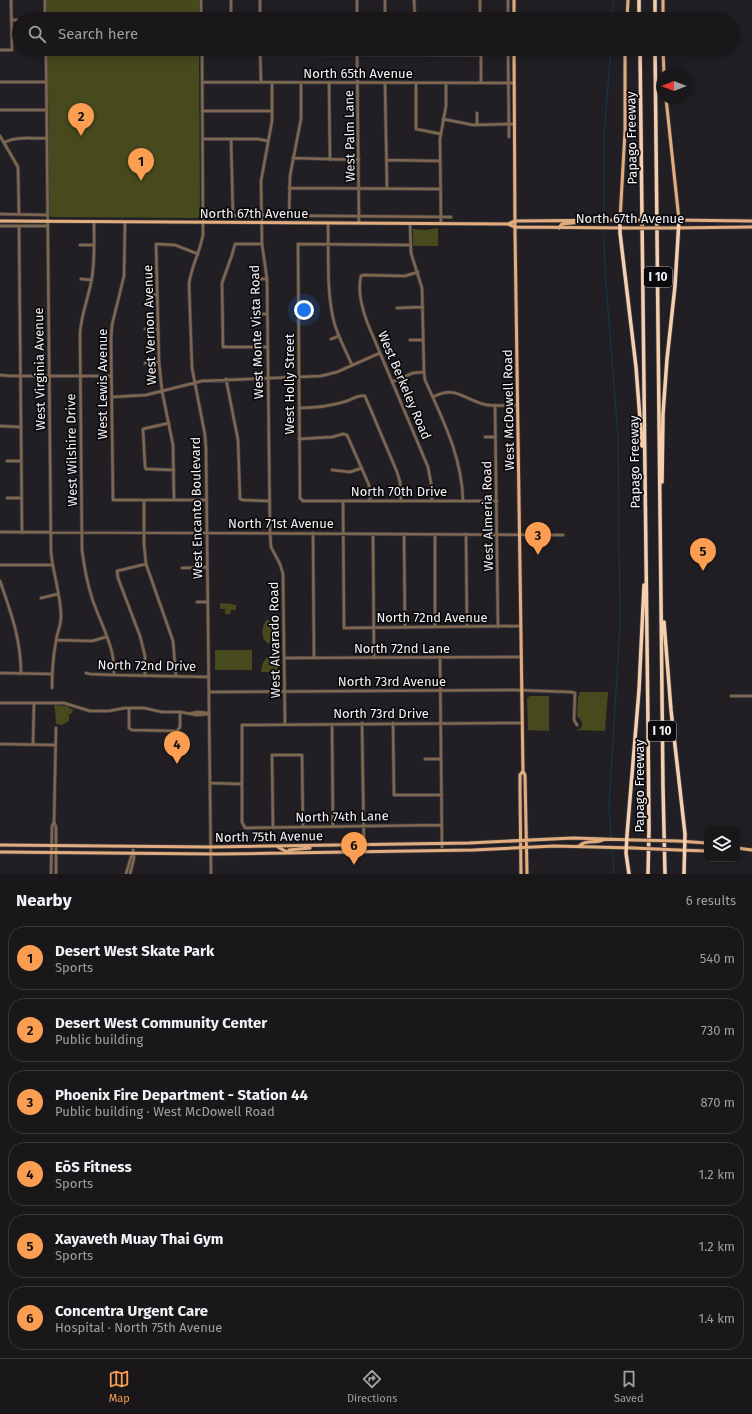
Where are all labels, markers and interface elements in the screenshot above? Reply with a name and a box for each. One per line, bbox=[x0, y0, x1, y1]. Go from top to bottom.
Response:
search box bbox=[12, 12, 740, 56]
icon: search bbox=[26, 23, 48, 45]
text: Search here bbox=[58, 25, 138, 43]
street label: North 65th Avenue bbox=[303, 66, 413, 81]
north arrow bbox=[656, 68, 692, 104]
street label: West Palm Lane bbox=[341, 90, 358, 182]
street label: Papago Freeway bbox=[623, 91, 640, 185]
pin: 2 bbox=[68, 103, 94, 136]
pin: 1 bbox=[128, 148, 154, 181]
street label: North 67th Avenue bbox=[200, 206, 308, 221]
street label: North 67th Avenue bbox=[576, 211, 684, 226]
street label: West Vernon Avenue bbox=[140, 265, 159, 385]
street label: West Monte Vista Road bbox=[247, 265, 266, 399]
road number: I 10 bbox=[644, 267, 672, 287]
your location bbox=[294, 300, 314, 320]
street label: West Virginia Avenue bbox=[31, 307, 48, 431]
street label: West Lewis Avenue bbox=[95, 329, 110, 439]
street label: West Berkeley Road bbox=[375, 329, 434, 442]
street label: West Holly Street bbox=[282, 333, 297, 434]
street label: West McDowell Road bbox=[500, 349, 517, 471]
street label: West Wilshire Drive bbox=[63, 393, 80, 507]
street label: Papago Freeway bbox=[626, 415, 643, 509]
street label: West Encanto Boulevard bbox=[188, 437, 205, 579]
street label: West Almeria Road bbox=[479, 461, 496, 571]
street label: North 70th Drive bbox=[351, 484, 447, 499]
street label: North 71st Avenue bbox=[228, 516, 334, 531]
pin: 3 bbox=[525, 522, 551, 555]
pin: 5 bbox=[690, 538, 716, 571]
street label: West Alvarado Road bbox=[266, 582, 283, 698]
street label: North 72nd Avenue bbox=[376, 610, 488, 625]
street label: North 72nd Lane bbox=[354, 641, 450, 656]
street label: North 72nd Drive bbox=[98, 657, 196, 674]
street label: North 73rd Avenue bbox=[338, 674, 446, 689]
street label: North 73rd Drive bbox=[333, 706, 429, 721]
road number: I 10 bbox=[648, 721, 676, 741]
pin: 4 bbox=[164, 731, 190, 764]
street label: Papago Freeway bbox=[632, 739, 647, 833]
street label: North 74th Lane bbox=[295, 808, 389, 825]
map controls bbox=[704, 826, 740, 862]
button: layers bbox=[704, 826, 740, 862]
street label: North 75th Avenue bbox=[215, 828, 323, 845]
pin: 6 bbox=[341, 832, 367, 865]
text: Nearby bbox=[16, 890, 71, 911]
text: 6 results bbox=[686, 893, 736, 908]
text: Desert West Skate Park bbox=[55, 942, 214, 960]
text: 1 bbox=[27, 951, 33, 966]
text: 540 m bbox=[700, 951, 735, 966]
text: Sports bbox=[55, 960, 93, 975]
text: Desert West Community Center bbox=[55, 1014, 267, 1032]
text: 2 bbox=[27, 1023, 33, 1038]
text: 730 m bbox=[701, 1023, 735, 1038]
text: Public building bbox=[55, 1032, 143, 1047]
text: Phoenix Fire Department - Station 44 bbox=[55, 1086, 308, 1104]
text: 3 bbox=[27, 1095, 33, 1110]
text: 870 m bbox=[701, 1095, 735, 1110]
text: Public building · West McDowell Road bbox=[55, 1104, 275, 1119]
text: EōS Fitness bbox=[55, 1158, 132, 1176]
text: 4 bbox=[26, 1167, 34, 1182]
text: 1.2 km bbox=[699, 1167, 735, 1182]
text: Sports bbox=[55, 1176, 93, 1191]
text: Xayaveth Muay Thai Gym bbox=[55, 1230, 223, 1248]
text: 5 bbox=[27, 1239, 33, 1254]
text: 1.2 km bbox=[699, 1239, 735, 1254]
text: Sports bbox=[55, 1248, 93, 1263]
text: Concentra Urgent Care bbox=[55, 1302, 208, 1320]
text: 6 bbox=[26, 1311, 34, 1326]
text: 1.4 km bbox=[699, 1311, 735, 1326]
text: Hospital · North 75th Avenue bbox=[55, 1320, 222, 1335]
tab: Map bbox=[108, 1368, 130, 1405]
tab: Directions bbox=[347, 1368, 397, 1405]
tab: Saved bbox=[614, 1368, 644, 1405]

